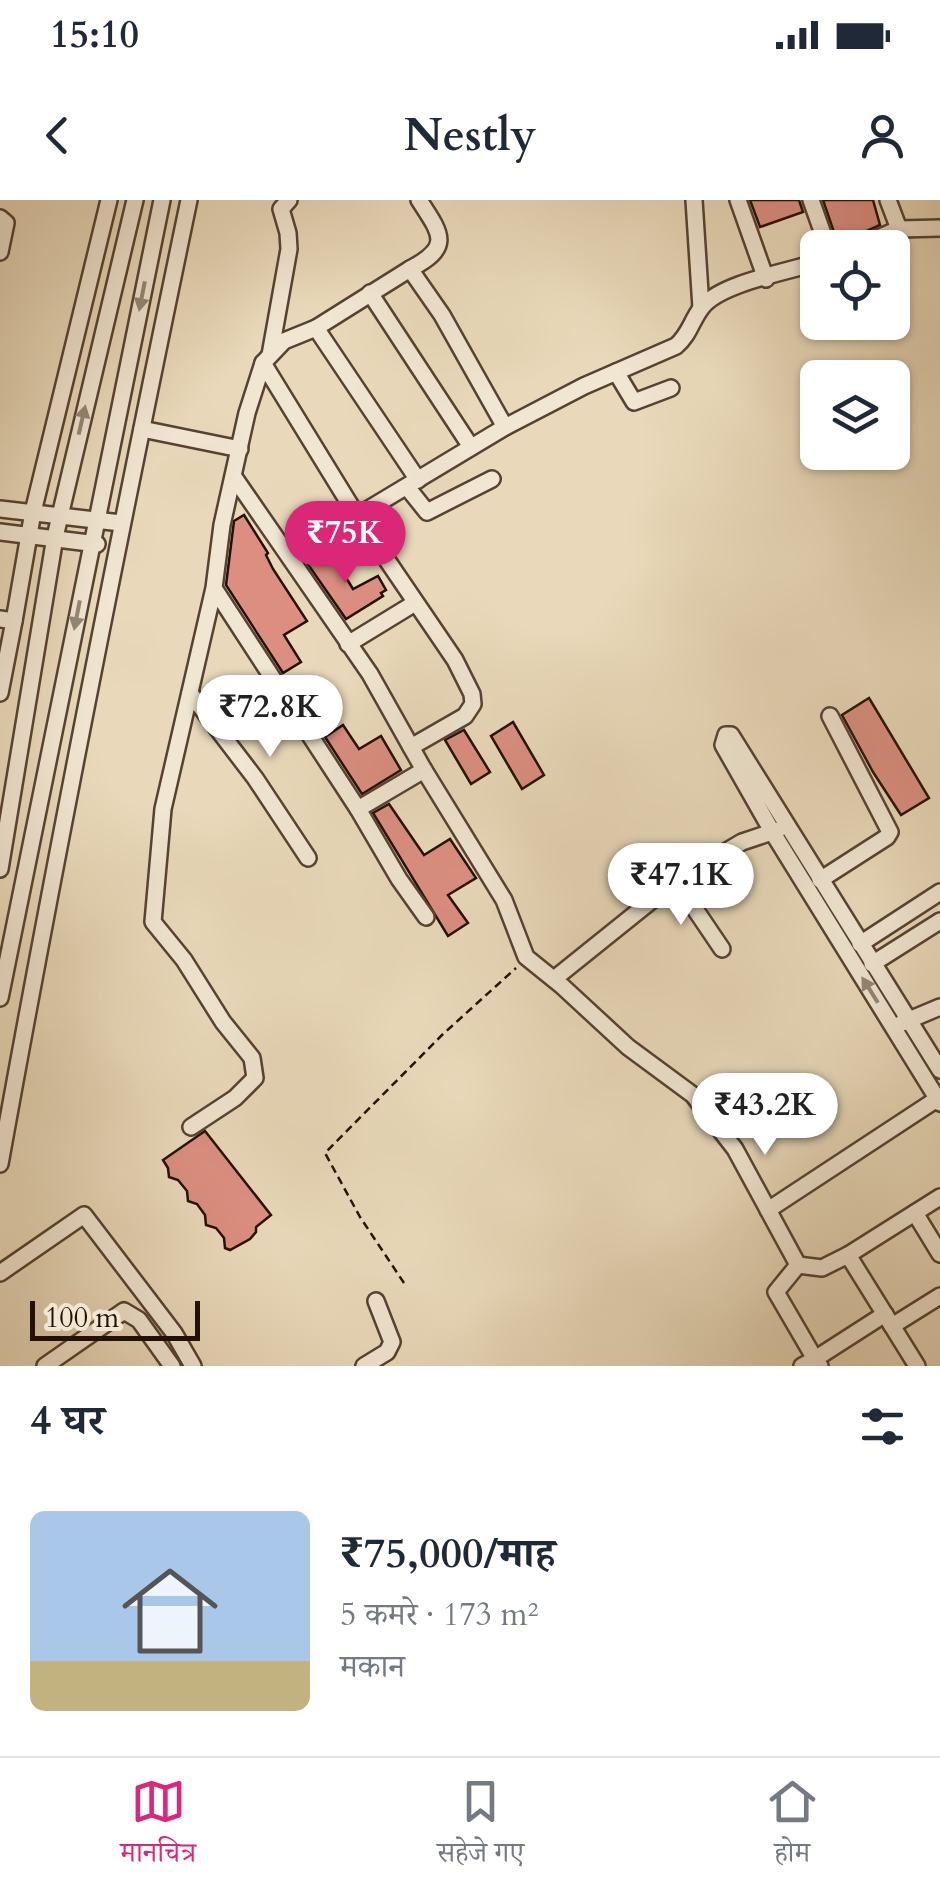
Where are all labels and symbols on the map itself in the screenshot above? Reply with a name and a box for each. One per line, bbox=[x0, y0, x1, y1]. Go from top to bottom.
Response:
one-way arrow bbox=[134, 280, 150, 311]
one-way arrow bbox=[75, 404, 90, 435]
pin: ₹75K bbox=[286, 501, 404, 586]
one-way arrow bbox=[68, 600, 84, 631]
pin: ₹72.8K bbox=[189, 675, 351, 760]
pin: ₹47.1K bbox=[600, 843, 762, 928]
one-way arrow bbox=[862, 976, 879, 1004]
pin: ₹43.2K bbox=[684, 1073, 846, 1158]
scale bar bbox=[30, 1296, 200, 1340]

